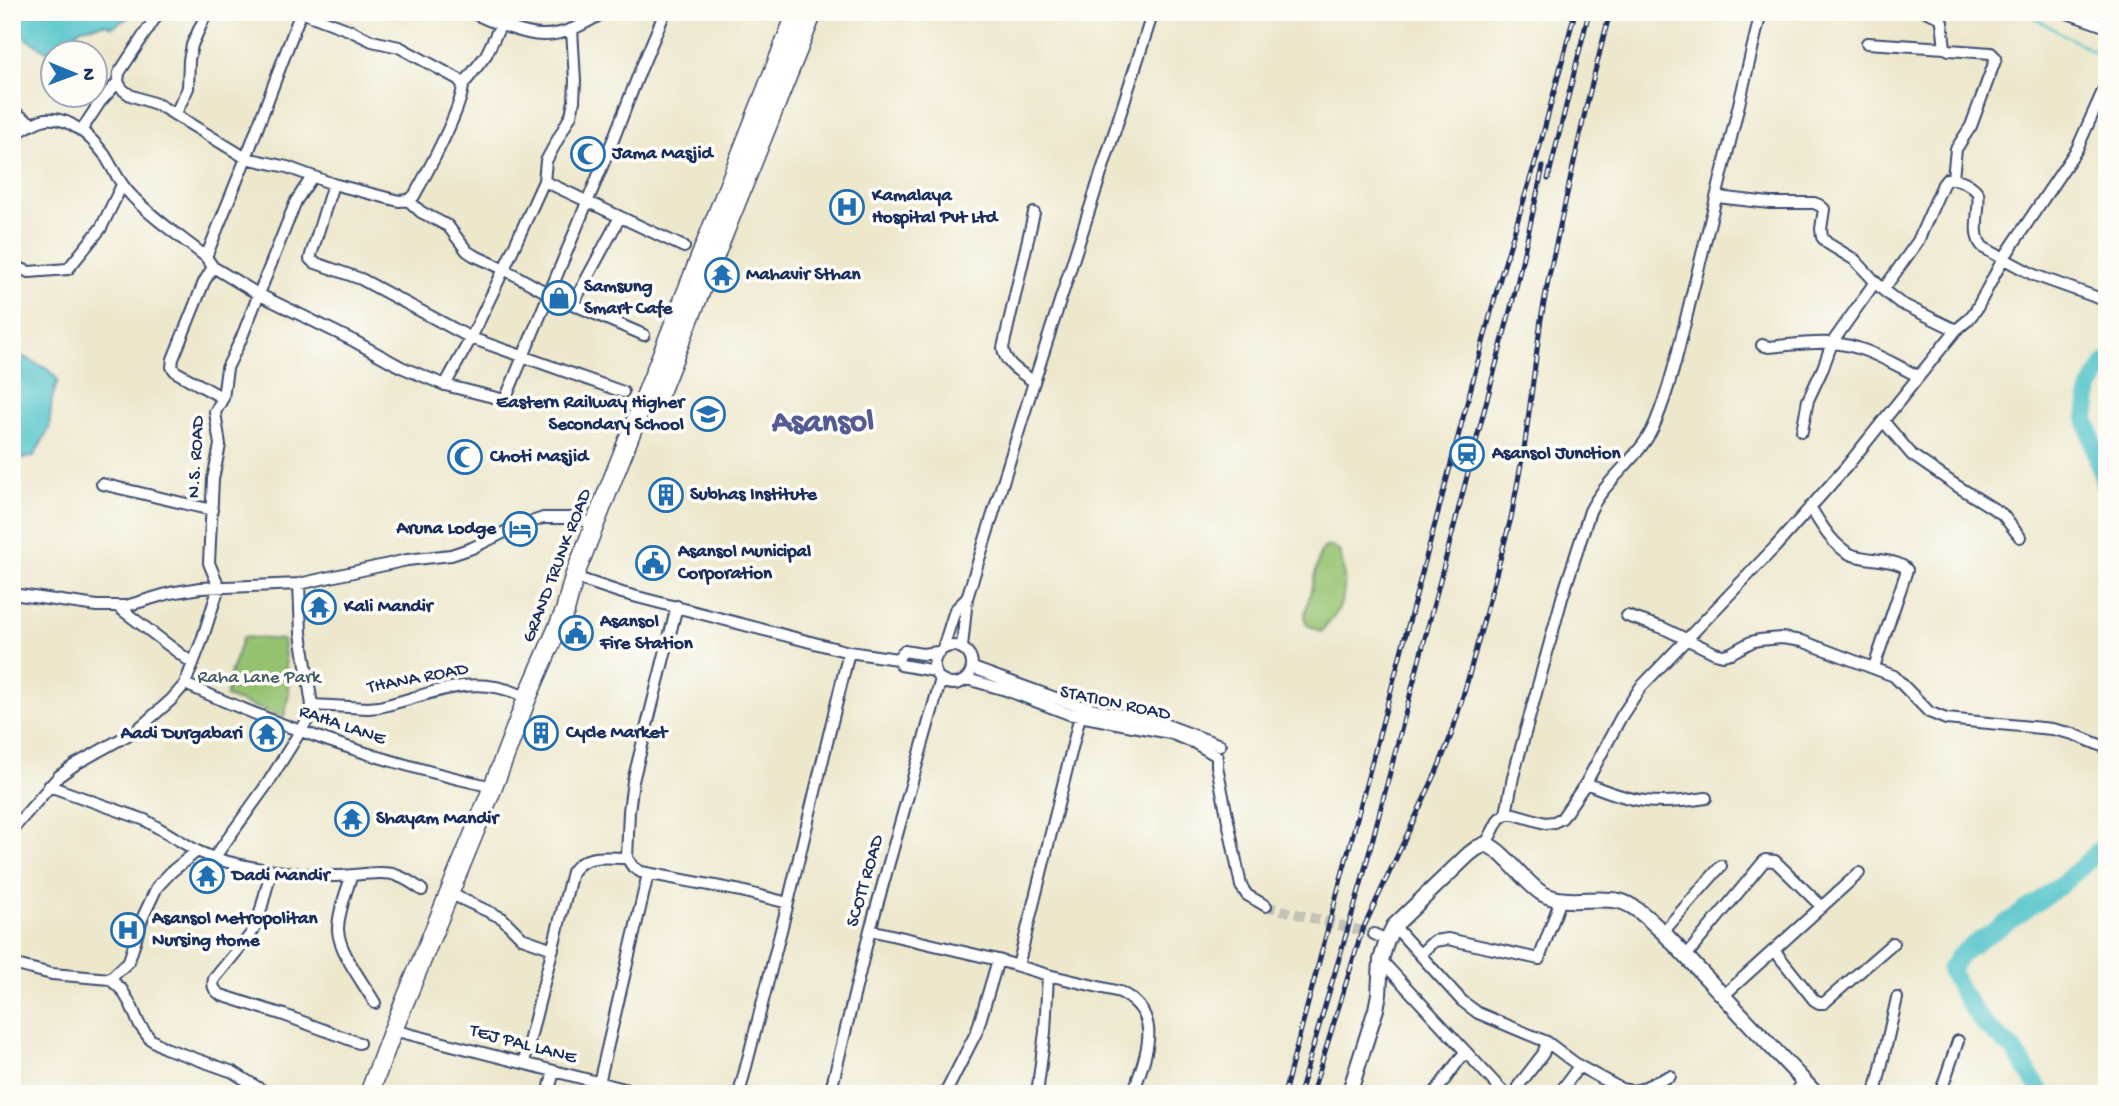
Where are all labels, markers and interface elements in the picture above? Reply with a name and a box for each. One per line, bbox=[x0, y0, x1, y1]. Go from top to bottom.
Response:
north arrow bbox=[38, 38, 108, 108]
text: N bbox=[76, 68, 99, 81]
mosque icon: Jama Masjid bbox=[569, 135, 607, 173]
place label: Jama Masjid bbox=[611, 143, 715, 166]
place label: Kamalaya Hospital Pvt Ltd bbox=[871, 185, 999, 230]
hospital icon: Kamalaya Hospital Pvt Ltd bbox=[828, 188, 866, 226]
temple icon: Mahavir Sthan bbox=[703, 256, 741, 294]
place label: Mahavir Sthan bbox=[746, 264, 862, 287]
place label: Samsung Smart Cafe bbox=[584, 276, 673, 321]
shop icon: Samsung Smart Cafe bbox=[540, 279, 578, 317]
place label: Eastern Railway Higher Secondary School bbox=[496, 392, 686, 437]
school or university icon: Eastern Railway Higher Secondary School bbox=[689, 395, 727, 433]
district label: Asansol bbox=[771, 405, 874, 443]
street label: N.S. ROAD bbox=[183, 415, 211, 499]
station icon: Asansol Junction bbox=[1448, 435, 1486, 473]
mosque icon: Choti Masjid bbox=[446, 438, 484, 476]
place label: Asansol Junction bbox=[1491, 443, 1622, 466]
place label: Choti Masjid bbox=[489, 446, 590, 469]
building icon: Subhas Institute bbox=[647, 476, 685, 514]
place label: Subhas Institute bbox=[690, 484, 818, 507]
street label: GRAND TRUNK ROAD bbox=[518, 485, 598, 646]
hotel icon: Aruna Lodge bbox=[501, 510, 539, 548]
place label: Aruna Lodge bbox=[396, 518, 497, 541]
place label: Asansol Municipal Corporation bbox=[677, 541, 811, 586]
public building icon: Asansol Municipal Corporation bbox=[634, 544, 672, 582]
temple icon: Kali Mandir bbox=[300, 588, 338, 626]
place label: Kali Mandir bbox=[343, 596, 435, 619]
place label: Asansol Fire Station bbox=[599, 611, 694, 656]
public building icon: Asansol Fire Station bbox=[557, 614, 595, 652]
street label: THANA ROAD bbox=[365, 658, 471, 700]
park label: Raha Lane Park bbox=[198, 667, 322, 690]
street label: STATION ROAD bbox=[1058, 681, 1173, 727]
street label: RAHA LANE bbox=[296, 700, 389, 752]
building icon: Cycle Market bbox=[522, 714, 560, 752]
temple icon: Aadi Durgabari bbox=[248, 715, 286, 753]
place label: Cycle Market bbox=[565, 722, 669, 745]
place label: Aadi Durgabari bbox=[120, 723, 243, 746]
temple icon: Shayam Mandir bbox=[333, 800, 371, 838]
place label: Shayam Mandir bbox=[376, 808, 500, 831]
street label: SCOTT ROAD bbox=[842, 832, 890, 930]
temple icon: Dadi Mandir bbox=[188, 857, 226, 895]
place label: Dadi Mandir bbox=[230, 865, 332, 888]
place label: Asansol Metropolitan Nursing Home bbox=[151, 908, 318, 953]
hospital icon: Asansol Metropolitan Nursing Home bbox=[109, 911, 147, 949]
street label: TEJ PAL LANE bbox=[466, 1019, 580, 1071]

